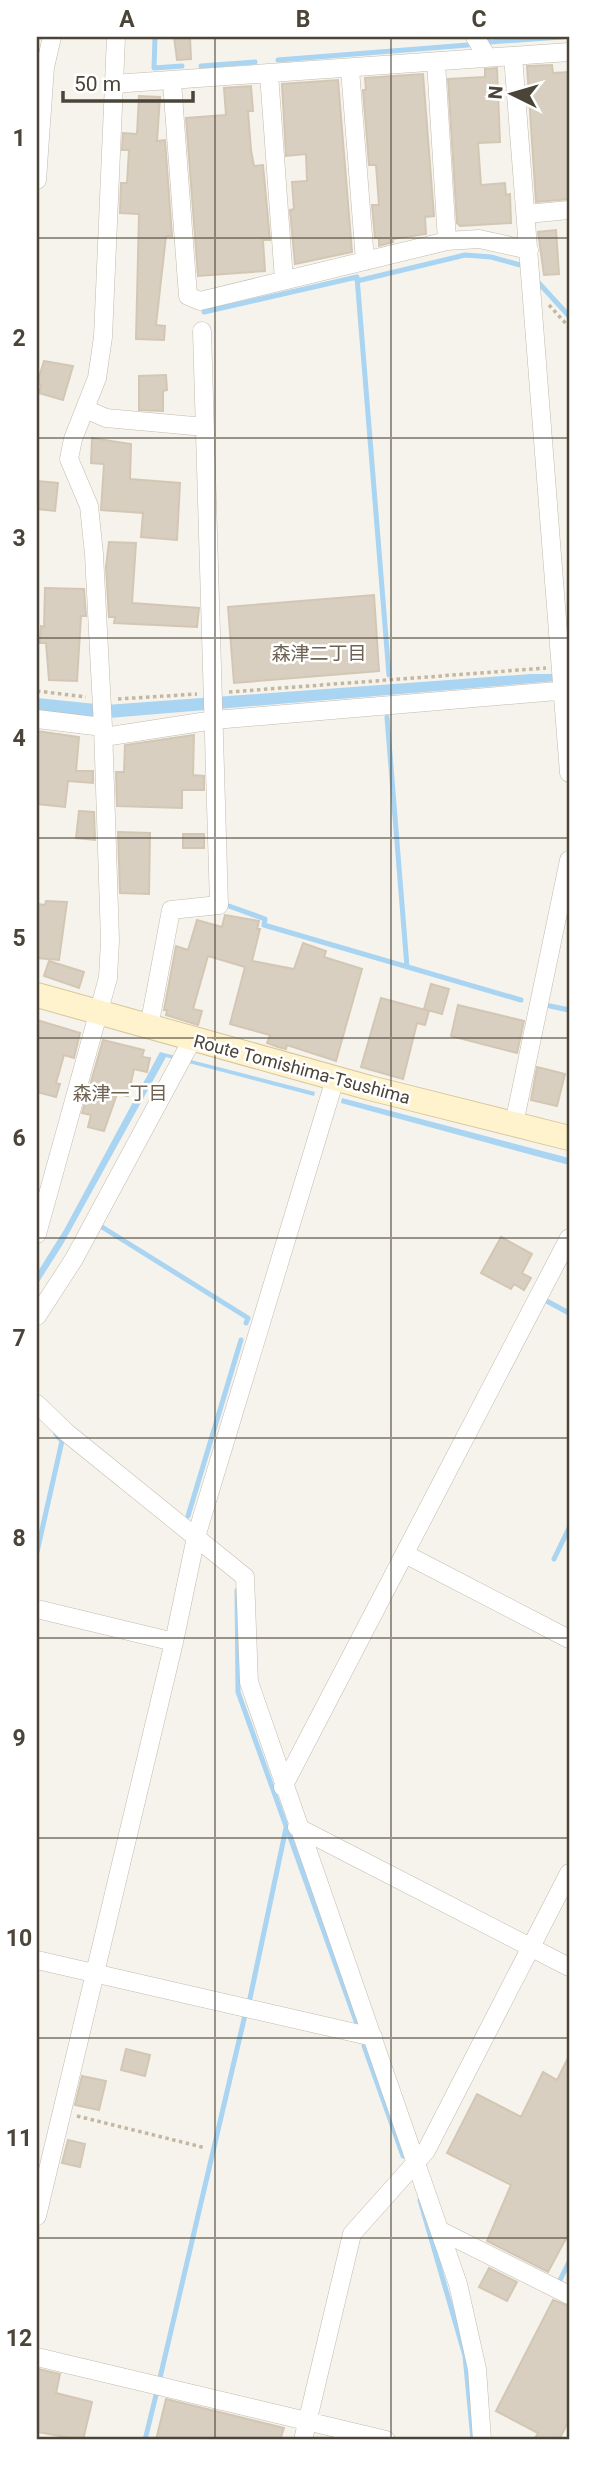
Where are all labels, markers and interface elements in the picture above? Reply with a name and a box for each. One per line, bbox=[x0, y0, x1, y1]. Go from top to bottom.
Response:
text: A bbox=[119, 6, 135, 33]
text: B bbox=[296, 6, 310, 33]
text: C bbox=[471, 6, 487, 33]
scale bar bbox=[63, 60, 192, 104]
north arrow bbox=[476, 60, 546, 130]
text: 50 m bbox=[74, 72, 121, 96]
text: N bbox=[484, 85, 508, 100]
text: 1 bbox=[12, 125, 26, 152]
text: 2 bbox=[12, 325, 26, 352]
text: 3 bbox=[12, 525, 26, 552]
district label: 森津二丁目 bbox=[271, 642, 367, 665]
text: 4 bbox=[12, 725, 26, 752]
text: 5 bbox=[12, 925, 26, 952]
street label: Route Tomishima-Tsushima bbox=[191, 1030, 413, 1108]
district label: 森津一丁目 bbox=[72, 1082, 168, 1105]
text: 6 bbox=[12, 1125, 26, 1152]
text: 7 bbox=[12, 1325, 26, 1352]
text: 8 bbox=[12, 1525, 26, 1552]
text: 9 bbox=[12, 1725, 26, 1752]
text: 10 bbox=[6, 1925, 32, 1952]
text: 11 bbox=[6, 2125, 32, 2152]
text: 12 bbox=[6, 2325, 32, 2352]

